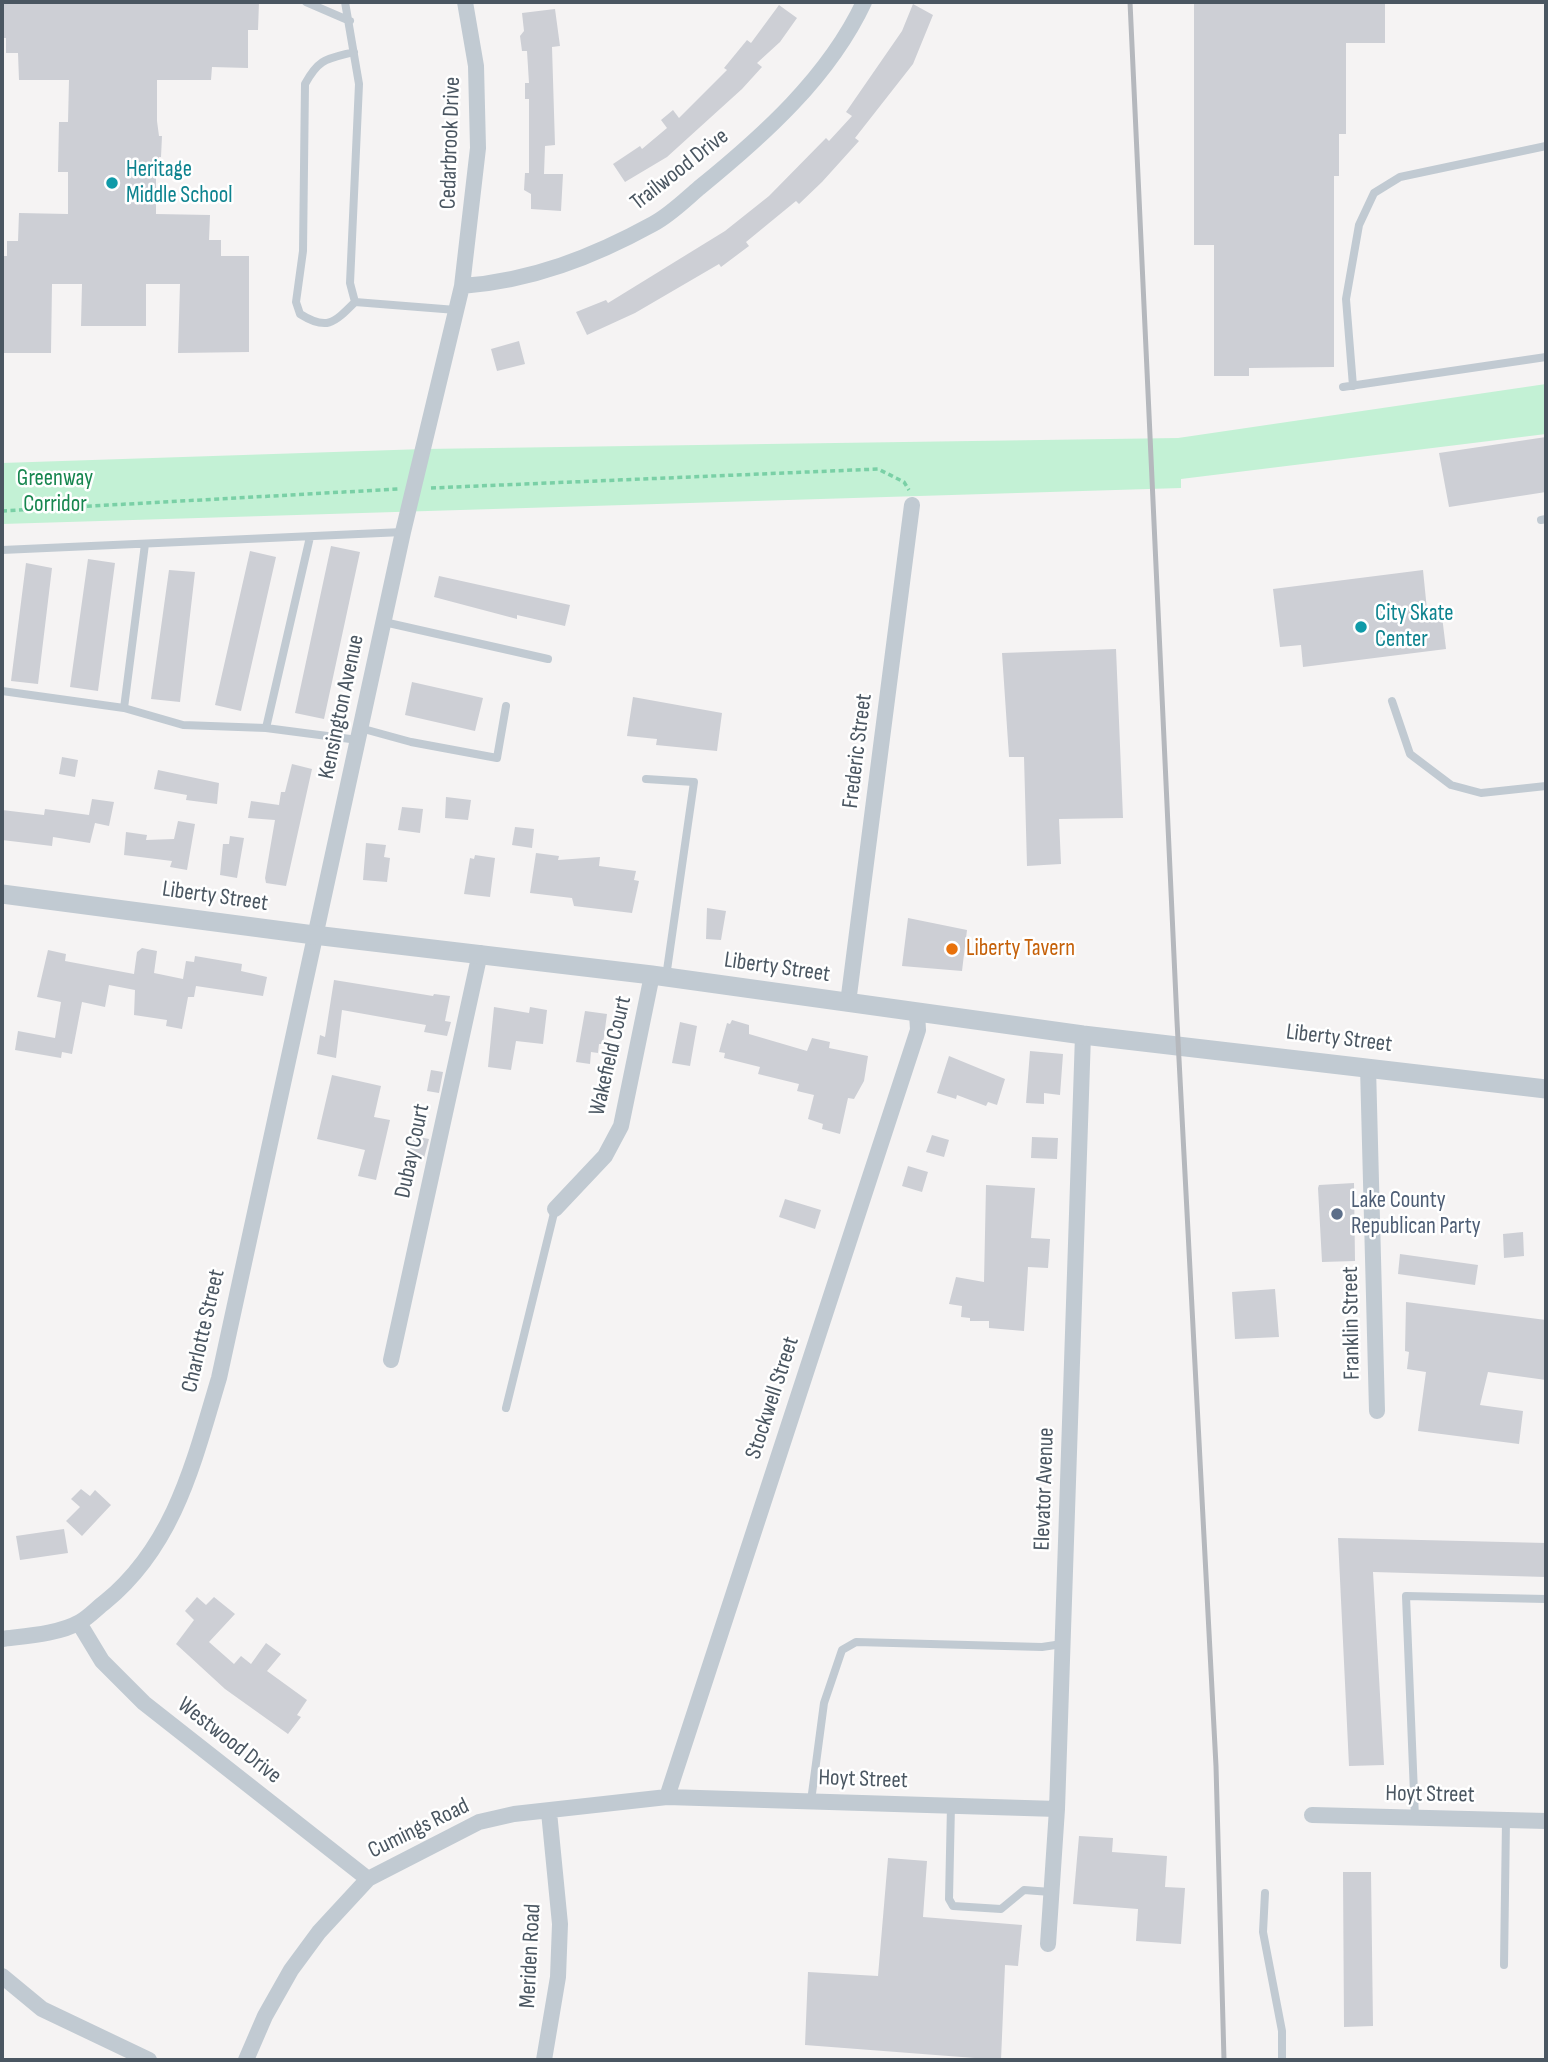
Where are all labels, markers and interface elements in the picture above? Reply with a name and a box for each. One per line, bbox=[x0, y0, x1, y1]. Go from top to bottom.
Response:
street label: Cedarbrook Drive bbox=[435, 76, 467, 210]
street label: Trailwood Drive bbox=[626, 123, 734, 217]
place label: Heritage Middle School bbox=[126, 156, 233, 210]
marker: Heritage Middle School bbox=[104, 175, 120, 191]
park label: Greenway Corridor bbox=[17, 465, 93, 519]
place label: City Skate Center bbox=[1375, 600, 1454, 654]
marker: City Skate Center bbox=[1353, 619, 1369, 635]
street label: Kensington Avenue bbox=[313, 632, 371, 782]
street label: Frederic Street bbox=[837, 692, 879, 810]
street label: Liberty Street bbox=[160, 876, 270, 918]
place label: Liberty Tavern bbox=[966, 935, 1075, 963]
marker: Liberty Tavern bbox=[944, 941, 960, 957]
street label: Liberty Street bbox=[722, 947, 832, 989]
street label: Wakefield Court bbox=[584, 994, 638, 1118]
street label: Liberty Street bbox=[1284, 1019, 1394, 1059]
street label: Dubay Court bbox=[390, 1101, 436, 1201]
place label: Lake County Republican Party bbox=[1351, 1187, 1481, 1241]
marker: Lake County Republican Party bbox=[1329, 1206, 1345, 1222]
street label: Franklin Street bbox=[1337, 1266, 1367, 1380]
street label: Charlotte Street bbox=[176, 1267, 232, 1395]
street label: Stockwell Street bbox=[740, 1333, 806, 1463]
street label: Elevator Avenue bbox=[1029, 1427, 1061, 1551]
street label: Westwood Drive bbox=[171, 1692, 287, 1790]
street label: Hoyt Street bbox=[818, 1765, 908, 1795]
street label: Hoyt Street bbox=[1385, 1780, 1475, 1810]
street label: Cumings Road bbox=[364, 1793, 474, 1865]
street label: Meriden Road bbox=[514, 1903, 548, 2009]

